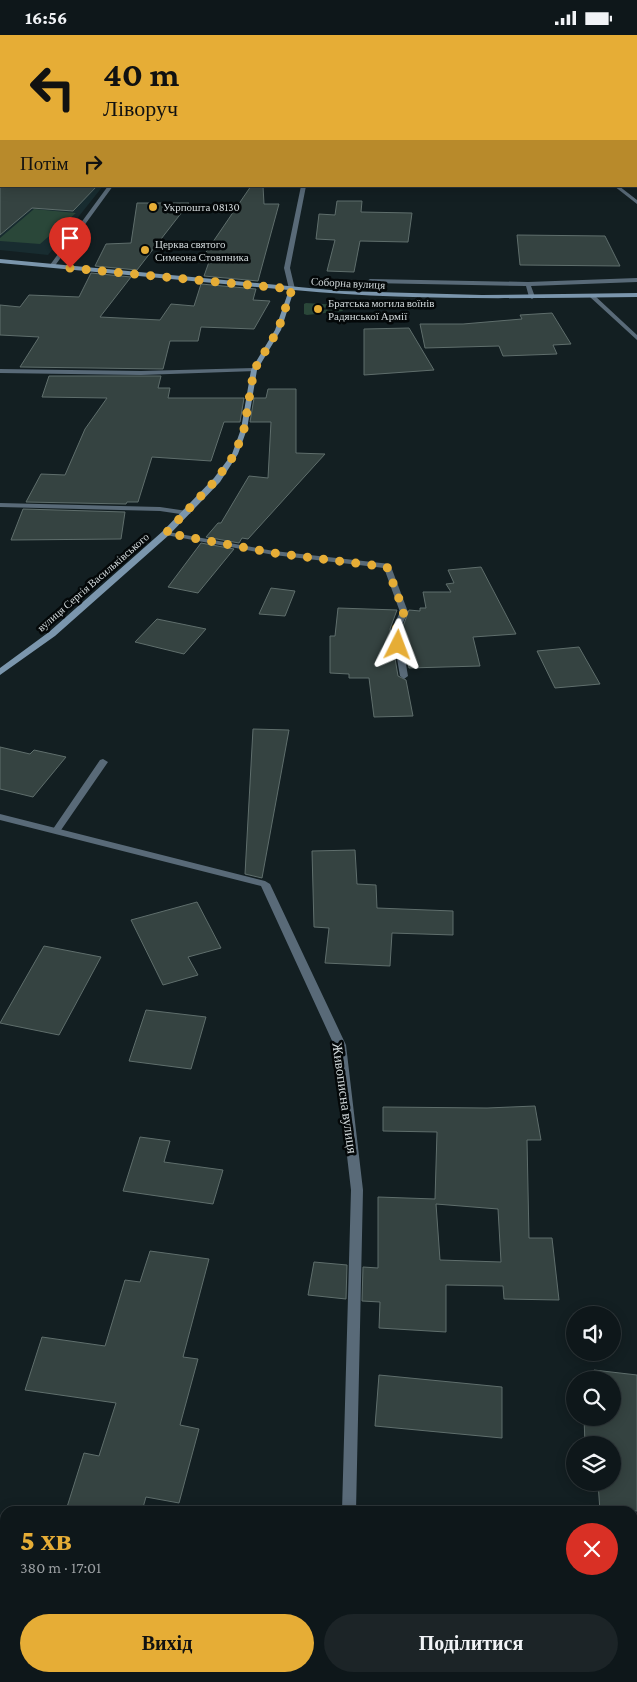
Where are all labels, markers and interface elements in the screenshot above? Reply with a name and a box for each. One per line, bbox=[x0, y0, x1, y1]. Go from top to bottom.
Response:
text: 16:56 bbox=[25, 7, 67, 28]
icon: left bbox=[20, 55, 85, 120]
text: 40 m bbox=[103, 55, 180, 94]
text: Ліворуч bbox=[103, 96, 178, 121]
icon: right bbox=[79, 150, 107, 178]
text: Потім bbox=[20, 153, 69, 174]
marker: Укрпошта 08130 bbox=[147, 201, 159, 213]
place label: Укрпошта 08130 bbox=[163, 201, 240, 213]
pin bbox=[49, 217, 91, 268]
icon: arrive bbox=[56, 224, 84, 252]
place label: Церква святого Симеона Стовпника bbox=[155, 238, 249, 263]
marker: Церква святого Симеона Стовпника bbox=[139, 244, 151, 256]
street label: Соборна вулиця bbox=[311, 275, 385, 291]
place label: Братська могила воїнів Радянської Армії bbox=[328, 297, 434, 322]
marker: Братська могила воїнів Радянської Армії bbox=[312, 303, 324, 315]
street label: вулиця Сергія Васильківського bbox=[35, 530, 152, 634]
position arrow bbox=[371, 618, 423, 670]
street label: Живописна вулиця bbox=[329, 1041, 361, 1155]
map controls bbox=[566, 1306, 621, 1491]
button: sound bbox=[566, 1306, 621, 1361]
button: search bbox=[566, 1371, 621, 1426]
button: layers bbox=[566, 1436, 621, 1491]
text: 5 хв bbox=[20, 1523, 72, 1556]
button: close bbox=[566, 1523, 618, 1575]
text: 380 m · 17:01 bbox=[20, 1559, 101, 1576]
button: Вихід bbox=[20, 1614, 314, 1672]
button: Поділитися bbox=[324, 1614, 618, 1672]

